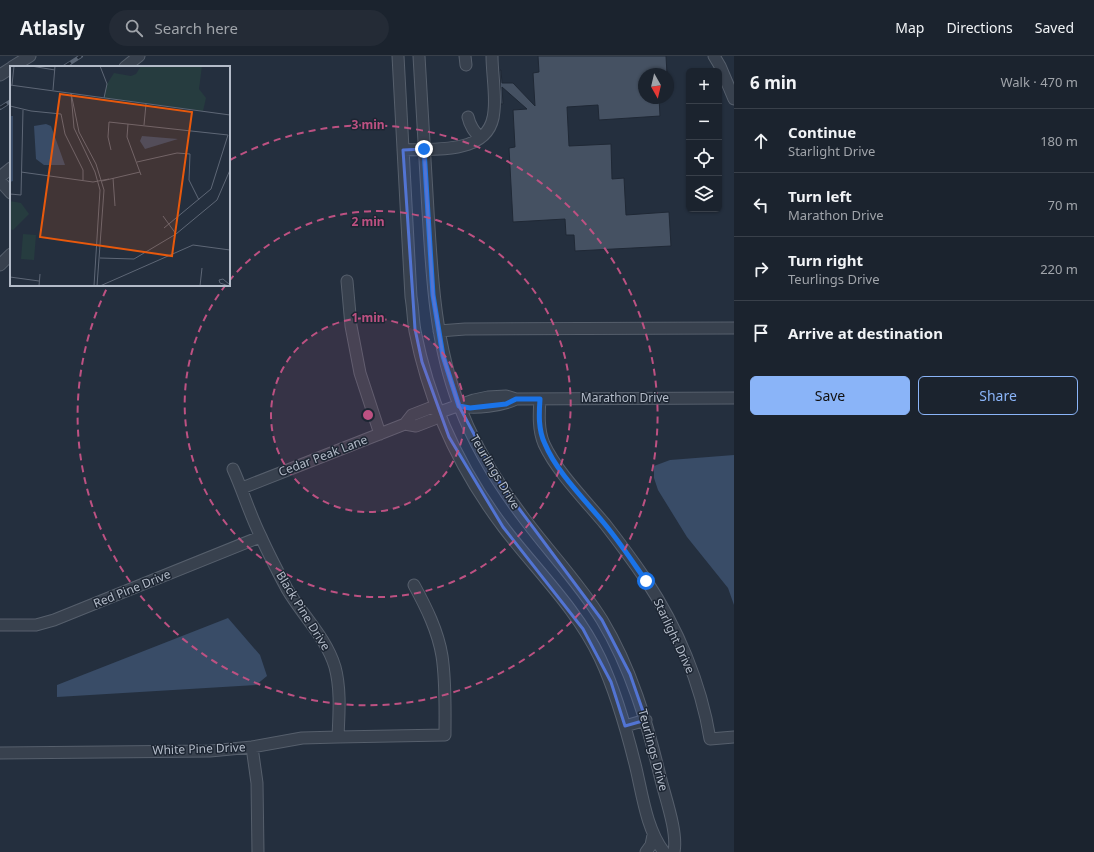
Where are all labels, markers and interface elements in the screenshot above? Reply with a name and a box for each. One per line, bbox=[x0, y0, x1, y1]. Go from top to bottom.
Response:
search box bbox=[109, 10, 389, 46]
text: Atlasly bbox=[20, 15, 85, 41]
icon: search bbox=[123, 17, 145, 39]
text: Search here bbox=[155, 18, 238, 38]
text: Map bbox=[895, 18, 924, 37]
text: Directions bbox=[946, 18, 1013, 37]
text: Saved bbox=[1035, 18, 1074, 37]
inset map bbox=[10, 66, 230, 286]
north arrow bbox=[638, 68, 674, 104]
map controls bbox=[686, 68, 722, 212]
button: + bbox=[686, 68, 722, 104]
text: 6 min bbox=[750, 71, 797, 94]
text: Walk · 470 m bbox=[1000, 73, 1078, 91]
button: − bbox=[686, 104, 722, 140]
text: 3 min bbox=[351, 116, 385, 133]
text: Continue bbox=[788, 122, 856, 142]
icon: ahead bbox=[750, 130, 772, 152]
text: 180 m bbox=[1040, 132, 1078, 150]
route end bbox=[415, 140, 433, 158]
button: locate bbox=[686, 140, 722, 176]
text: Starlight Drive bbox=[788, 142, 875, 160]
button: layers bbox=[686, 176, 722, 212]
text: Turn left bbox=[788, 186, 852, 206]
icon: left bbox=[750, 194, 772, 216]
text: 70 m bbox=[1048, 196, 1078, 214]
text: Marathon Drive bbox=[788, 206, 884, 224]
text: 2 min bbox=[351, 213, 385, 230]
text: Turn right bbox=[788, 250, 863, 270]
icon: right bbox=[750, 258, 772, 280]
text: 220 m bbox=[1040, 260, 1078, 278]
text: Teurlings Drive bbox=[788, 270, 880, 288]
text: 1 min bbox=[351, 309, 385, 326]
icon: arrive bbox=[750, 322, 772, 344]
text: Arrive at destination bbox=[788, 323, 943, 343]
button: Save bbox=[750, 376, 910, 415]
button: Share bbox=[918, 376, 1078, 415]
street label: Marathon Drive bbox=[581, 389, 669, 406]
centre of rings bbox=[361, 408, 375, 422]
street label: Cedar Peak Lane bbox=[276, 431, 370, 480]
street label: Teurlings Drive bbox=[466, 431, 525, 513]
street label: Red Pine Drive bbox=[91, 565, 173, 612]
street label: Black Pine Drive bbox=[272, 568, 335, 654]
route start bbox=[637, 572, 655, 590]
street label: Starlight Drive bbox=[650, 596, 699, 676]
street label: Teurlings Drive bbox=[634, 707, 673, 793]
street label: White Pine Drive bbox=[152, 738, 246, 759]

